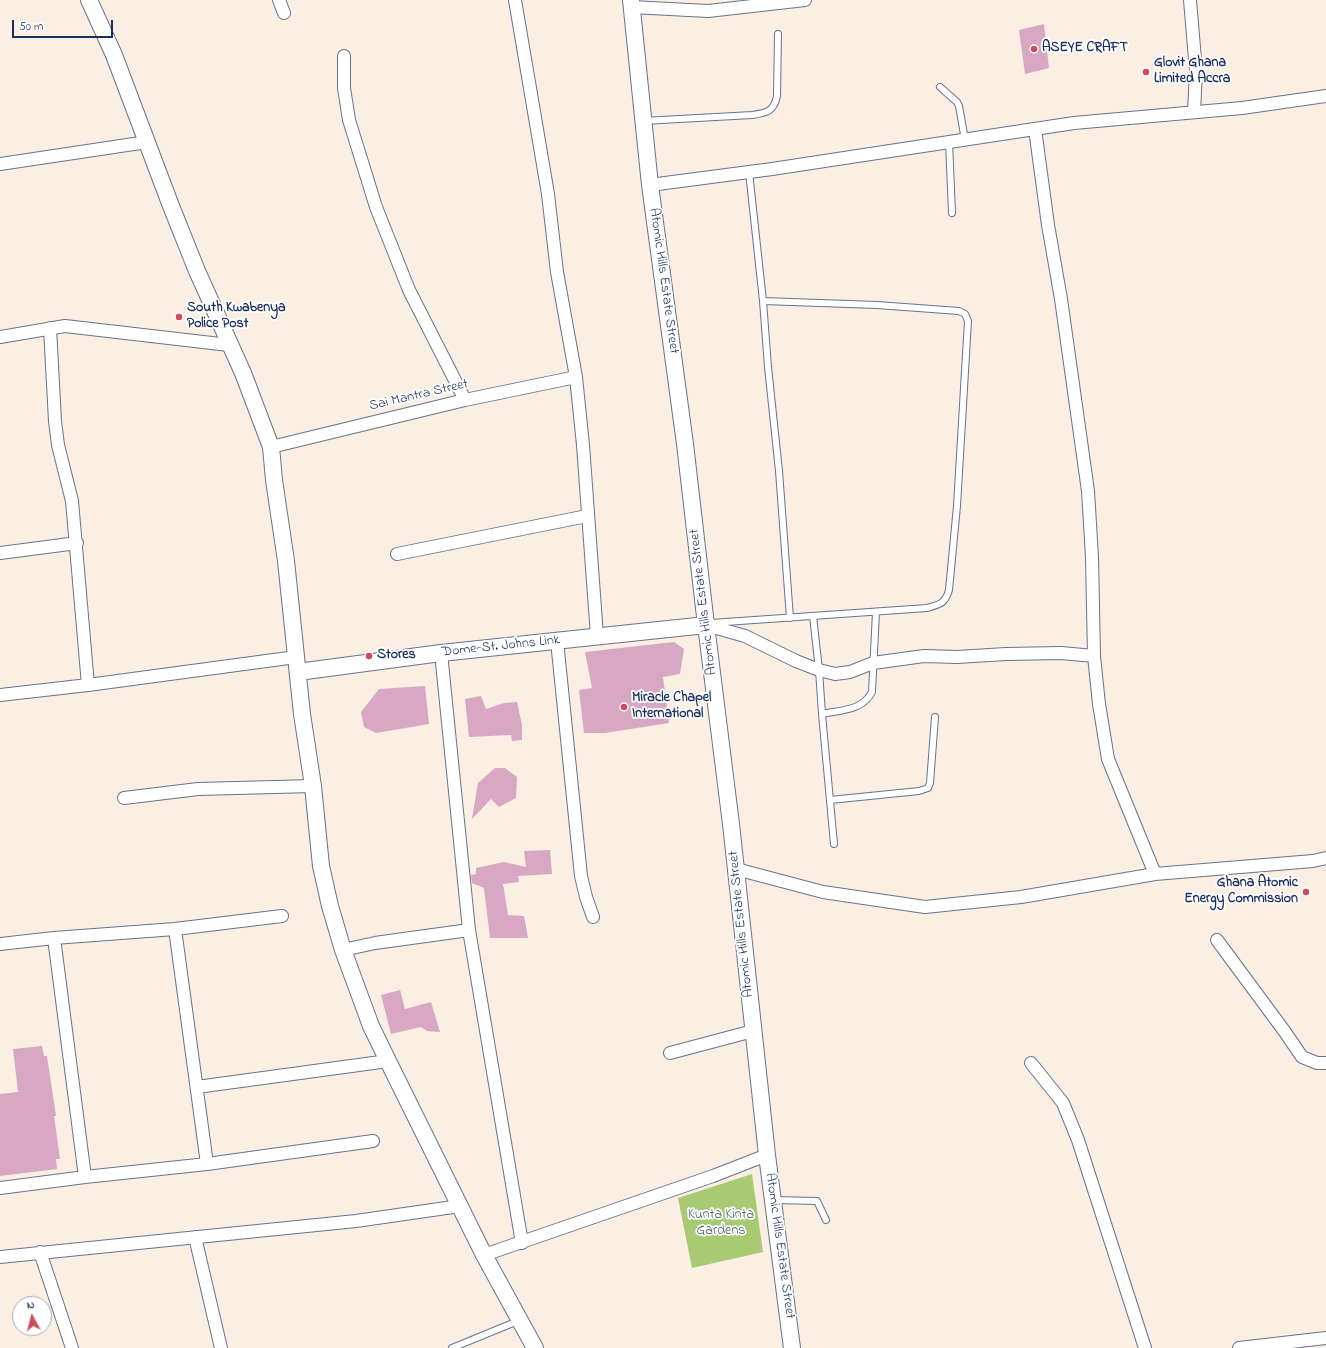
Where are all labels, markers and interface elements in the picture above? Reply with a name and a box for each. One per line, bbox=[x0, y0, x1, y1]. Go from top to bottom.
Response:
scale bar bbox=[14, 12, 115, 38]
text: 50 m bbox=[19, 18, 43, 36]
place label: ASEYE CRAFT bbox=[1042, 41, 1128, 57]
marker: ASEYE CRAFT bbox=[1029, 44, 1039, 54]
place label: Glovit Ghana Limited Accra bbox=[1154, 56, 1230, 88]
marker: Glovit Ghana Limited Accra bbox=[1141, 67, 1151, 77]
street label: Atomic Hills Estate Street bbox=[644, 207, 682, 355]
place label: South Kwabenya Police Post bbox=[187, 301, 286, 334]
marker: South Kwabenya Police Post bbox=[174, 312, 184, 322]
street label: Sai Mantra Street bbox=[368, 376, 470, 416]
street label: Atomic Hills Estate Street bbox=[687, 528, 721, 676]
street label: Dome-St. Johns Link bbox=[441, 632, 561, 662]
place label: Stores bbox=[377, 648, 416, 664]
marker: Stores bbox=[364, 651, 374, 661]
place label: Miracle Chapel International bbox=[632, 691, 711, 724]
marker: Miracle Chapel International bbox=[619, 702, 629, 712]
street label: Atomic Hills Estate Street bbox=[726, 850, 758, 998]
place label: Ghana Atomic Energy Commission bbox=[1184, 876, 1298, 908]
marker: Ghana Atomic Energy Commission bbox=[1301, 887, 1311, 897]
street label: Atomic Hills Estate Street bbox=[760, 1172, 798, 1320]
park label: Kunta Kinta Gardens bbox=[688, 1208, 754, 1240]
north arrow bbox=[12, 1296, 52, 1336]
text: N bbox=[26, 1297, 35, 1313]

